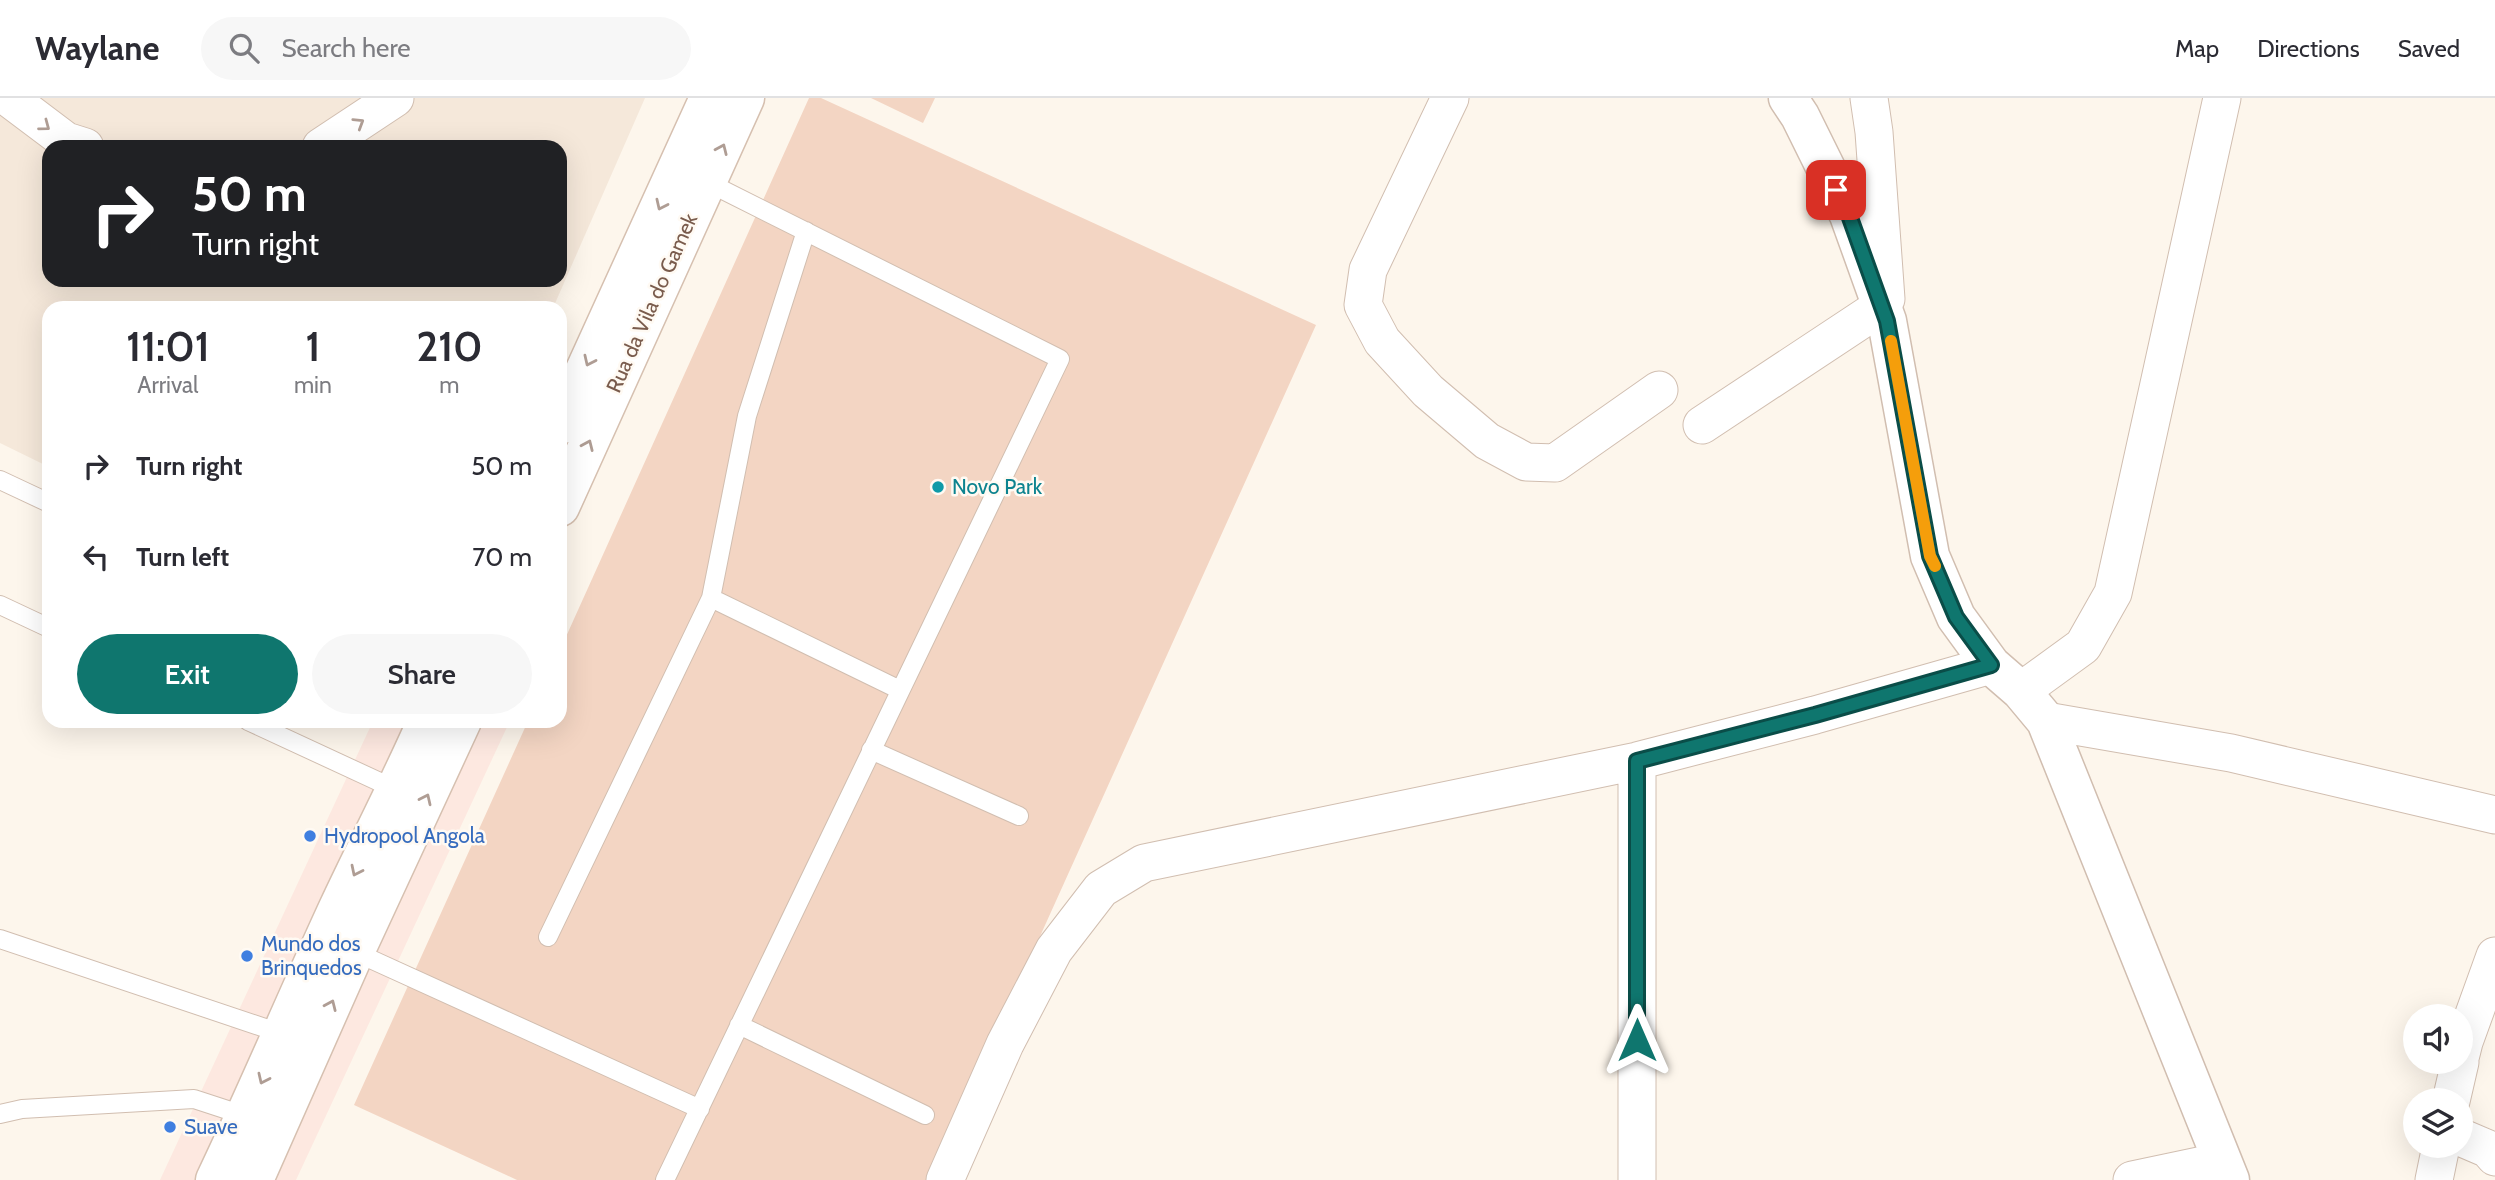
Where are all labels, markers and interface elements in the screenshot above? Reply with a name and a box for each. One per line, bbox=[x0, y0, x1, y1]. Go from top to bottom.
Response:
search box bbox=[201, 17, 691, 80]
text: Waylane bbox=[35, 28, 159, 68]
icon: search bbox=[225, 29, 263, 67]
text: Search here bbox=[281, 32, 411, 64]
text: Map bbox=[2175, 34, 2219, 63]
text: Directions bbox=[2257, 34, 2360, 63]
text: Saved bbox=[2398, 34, 2460, 63]
one-way arrow bbox=[38, 117, 50, 130]
one-way arrow bbox=[351, 119, 364, 132]
one-way arrow bbox=[714, 143, 728, 156]
pin bbox=[1806, 160, 1866, 220]
text: 50 m bbox=[192, 164, 307, 223]
icon: right bbox=[77, 168, 168, 259]
icon: arrive bbox=[1817, 171, 1855, 209]
one-way arrow bbox=[655, 198, 669, 210]
street label: Rua da Vila do Gamek bbox=[601, 209, 703, 396]
text: Turn right bbox=[192, 224, 319, 263]
text: 11:01 bbox=[126, 320, 210, 372]
text: 1 bbox=[305, 320, 320, 372]
text: 210 bbox=[416, 320, 483, 372]
one-way arrow bbox=[583, 354, 597, 366]
text: Arrival bbox=[137, 371, 199, 399]
text: min bbox=[294, 371, 332, 399]
text: m bbox=[439, 371, 459, 399]
one-way arrow bbox=[580, 440, 594, 452]
icon: right bbox=[77, 447, 115, 485]
text: Turn right bbox=[136, 450, 242, 482]
text: 50 m bbox=[471, 450, 532, 482]
place label: Novo Park bbox=[952, 474, 1043, 499]
marker: Novo Park bbox=[930, 479, 946, 495]
icon: left bbox=[77, 538, 115, 576]
text: Turn left bbox=[136, 541, 229, 573]
text: 70 m bbox=[472, 541, 532, 573]
button: Exit bbox=[77, 634, 298, 714]
button: Share bbox=[312, 634, 532, 714]
one-way arrow bbox=[418, 794, 432, 806]
place label: Hydropool Angola bbox=[324, 823, 485, 848]
marker: Hydropool Angola bbox=[302, 828, 318, 844]
one-way arrow bbox=[351, 864, 365, 876]
place label: Mundo dos Brinquedos bbox=[261, 931, 362, 980]
marker: Mundo dos Brinquedos bbox=[239, 948, 255, 964]
one-way arrow bbox=[323, 1000, 337, 1013]
position arrow bbox=[1600, 1003, 1674, 1077]
map controls bbox=[2403, 1004, 2473, 1158]
button: sound bbox=[2403, 1004, 2473, 1074]
one-way arrow bbox=[257, 1072, 271, 1084]
button: layers bbox=[2403, 1088, 2473, 1158]
place label: Suave bbox=[184, 1114, 238, 1139]
marker: Suave bbox=[162, 1119, 178, 1135]

